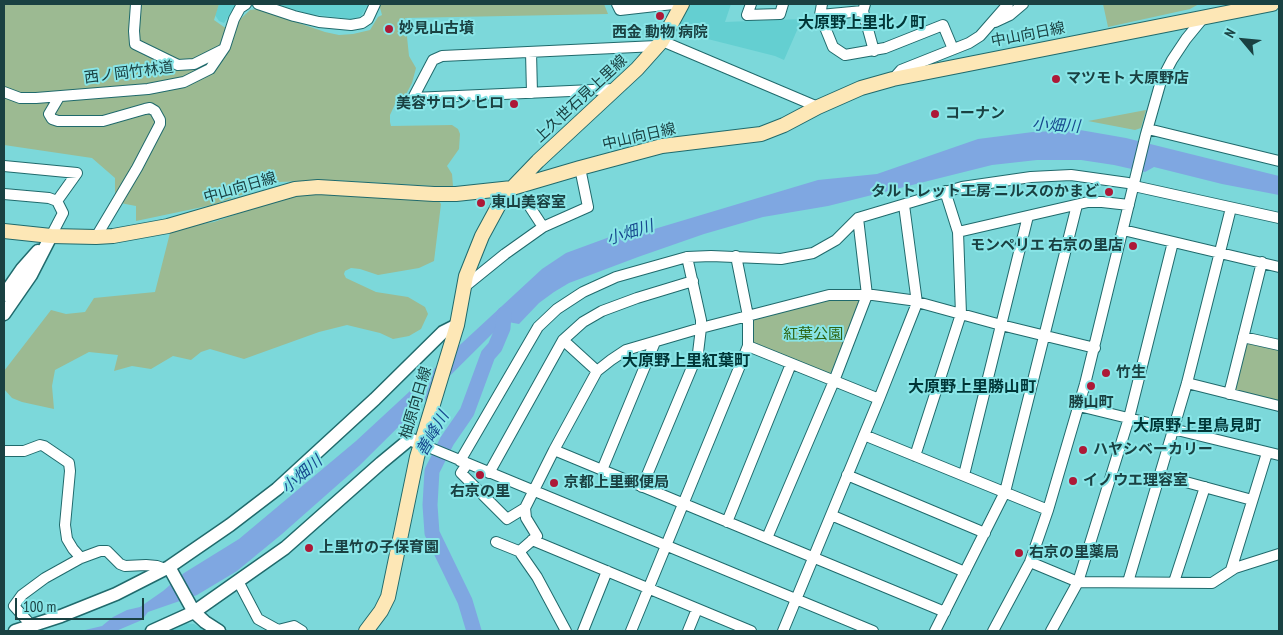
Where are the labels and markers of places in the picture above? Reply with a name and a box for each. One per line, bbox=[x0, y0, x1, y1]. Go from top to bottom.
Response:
marker: 西金 動物 病院 bbox=[654, 10, 666, 22]
place label: 妙見山古墳 bbox=[399, 20, 474, 38]
marker: 妙見山古墳 bbox=[383, 23, 395, 35]
place label: 西金 動物 病院 bbox=[612, 24, 708, 42]
place label: マツモト 大原野店 bbox=[1066, 70, 1189, 88]
marker: マツモト 大原野店 bbox=[1050, 73, 1062, 85]
place label: 美容サロン ヒロ bbox=[396, 95, 504, 113]
marker: 美容サロン ヒロ bbox=[508, 98, 520, 110]
place label: コーナン bbox=[945, 105, 1005, 123]
marker: コーナン bbox=[929, 108, 941, 120]
place label: タルトレット工房 ニルスのかまど bbox=[871, 183, 1099, 201]
marker: タルトレット工房 ニルスのかまど bbox=[1103, 186, 1115, 198]
place label: 東山美容室 bbox=[491, 194, 566, 212]
marker: 東山美容室 bbox=[475, 197, 487, 209]
place label: モンペリエ 右京の里店 bbox=[970, 237, 1123, 255]
marker: モンペリエ 右京の里店 bbox=[1127, 240, 1139, 252]
place label: 竹生 bbox=[1116, 364, 1146, 382]
marker: 竹生 bbox=[1100, 367, 1112, 379]
marker: 勝山町 bbox=[1085, 380, 1097, 392]
place label: 勝山町 bbox=[1069, 394, 1113, 412]
place label: ハヤシベーカリー bbox=[1093, 441, 1213, 459]
marker: ハヤシベーカリー bbox=[1077, 444, 1089, 456]
marker: 右京の里 bbox=[474, 469, 486, 481]
place label: イノウエ理容室 bbox=[1083, 472, 1188, 490]
place label: 京都上里郵便局 bbox=[564, 474, 669, 492]
marker: イノウエ理容室 bbox=[1067, 475, 1079, 487]
marker: 京都上里郵便局 bbox=[548, 477, 560, 489]
place label: 右京の里 bbox=[450, 483, 510, 501]
place label: 上里竹の子保育園 bbox=[319, 539, 439, 557]
marker: 上里竹の子保育園 bbox=[303, 542, 315, 554]
place label: 右京の里薬局 bbox=[1029, 544, 1119, 562]
marker: 右京の里薬局 bbox=[1013, 547, 1025, 559]

